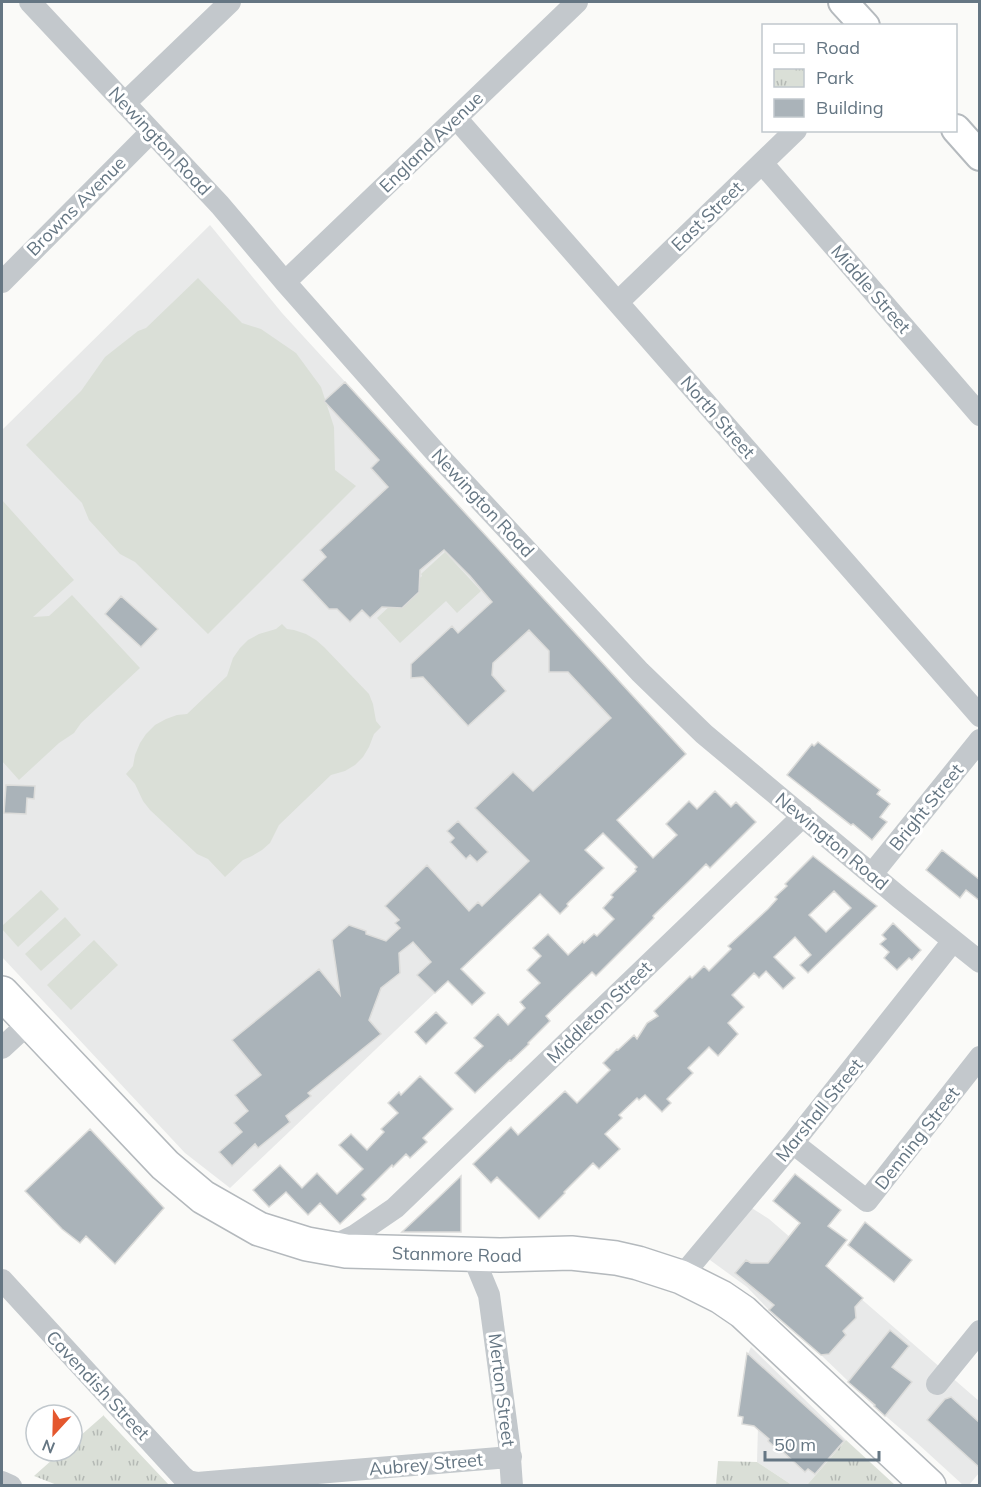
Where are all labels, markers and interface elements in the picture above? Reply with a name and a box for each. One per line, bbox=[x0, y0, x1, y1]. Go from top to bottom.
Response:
legend bbox=[762, 24, 957, 132]
text: Road bbox=[816, 36, 860, 59]
text: Park bbox=[816, 66, 855, 89]
street label: Newington Road bbox=[104, 82, 216, 200]
street label: England Avenue bbox=[374, 87, 488, 197]
text: Building bbox=[816, 96, 884, 119]
street label: Browns Avenue bbox=[21, 151, 131, 261]
street label: East Street bbox=[666, 176, 748, 256]
street label: Middle Street bbox=[826, 240, 916, 338]
street label: North Street bbox=[676, 371, 760, 463]
street label: Newington Road bbox=[427, 444, 539, 562]
street label: Bright Street bbox=[884, 759, 968, 855]
street label: Newington Road bbox=[771, 787, 893, 895]
street label: Middleton Street bbox=[542, 956, 656, 1068]
street label: Marshall Street bbox=[770, 1054, 868, 1166]
street label: Denning Street bbox=[870, 1082, 964, 1194]
street label: Stanmore Road bbox=[392, 1241, 522, 1267]
street label: Cavendish Street bbox=[41, 1325, 155, 1445]
street label: Merton Street bbox=[484, 1332, 520, 1448]
north arrow bbox=[24, 1403, 84, 1463]
scale bar bbox=[765, 1424, 879, 1462]
text: 50 m bbox=[774, 1433, 816, 1456]
text: N bbox=[39, 1435, 58, 1458]
street label: Aubrey Street bbox=[368, 1448, 484, 1480]

